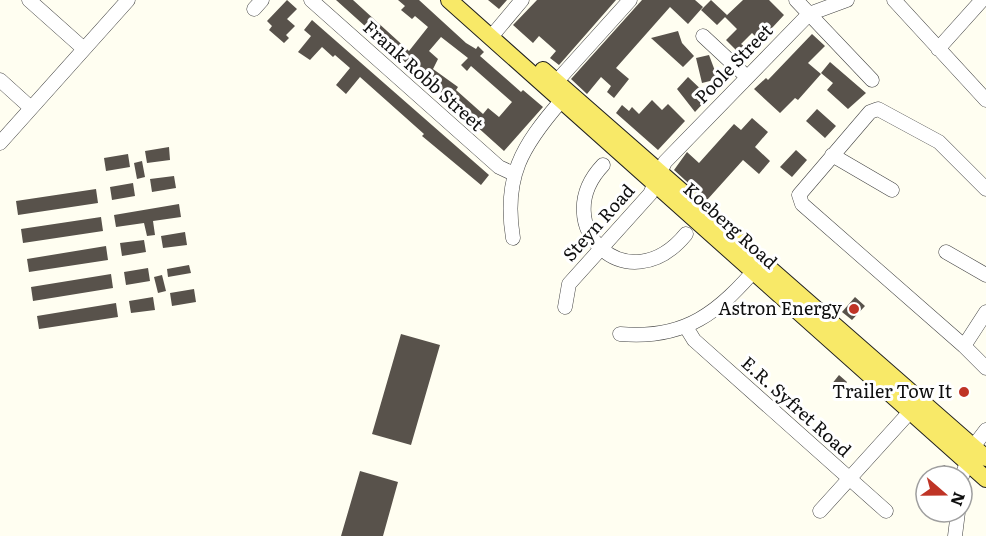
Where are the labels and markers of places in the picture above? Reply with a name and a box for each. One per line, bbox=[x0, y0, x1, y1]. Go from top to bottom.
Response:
place label: Astron Energy bbox=[718, 294, 843, 321]
marker: Astron Energy bbox=[847, 302, 861, 316]
place label: Trailer Tow It bbox=[832, 377, 953, 404]
marker: Trailer Tow It bbox=[957, 385, 971, 399]

